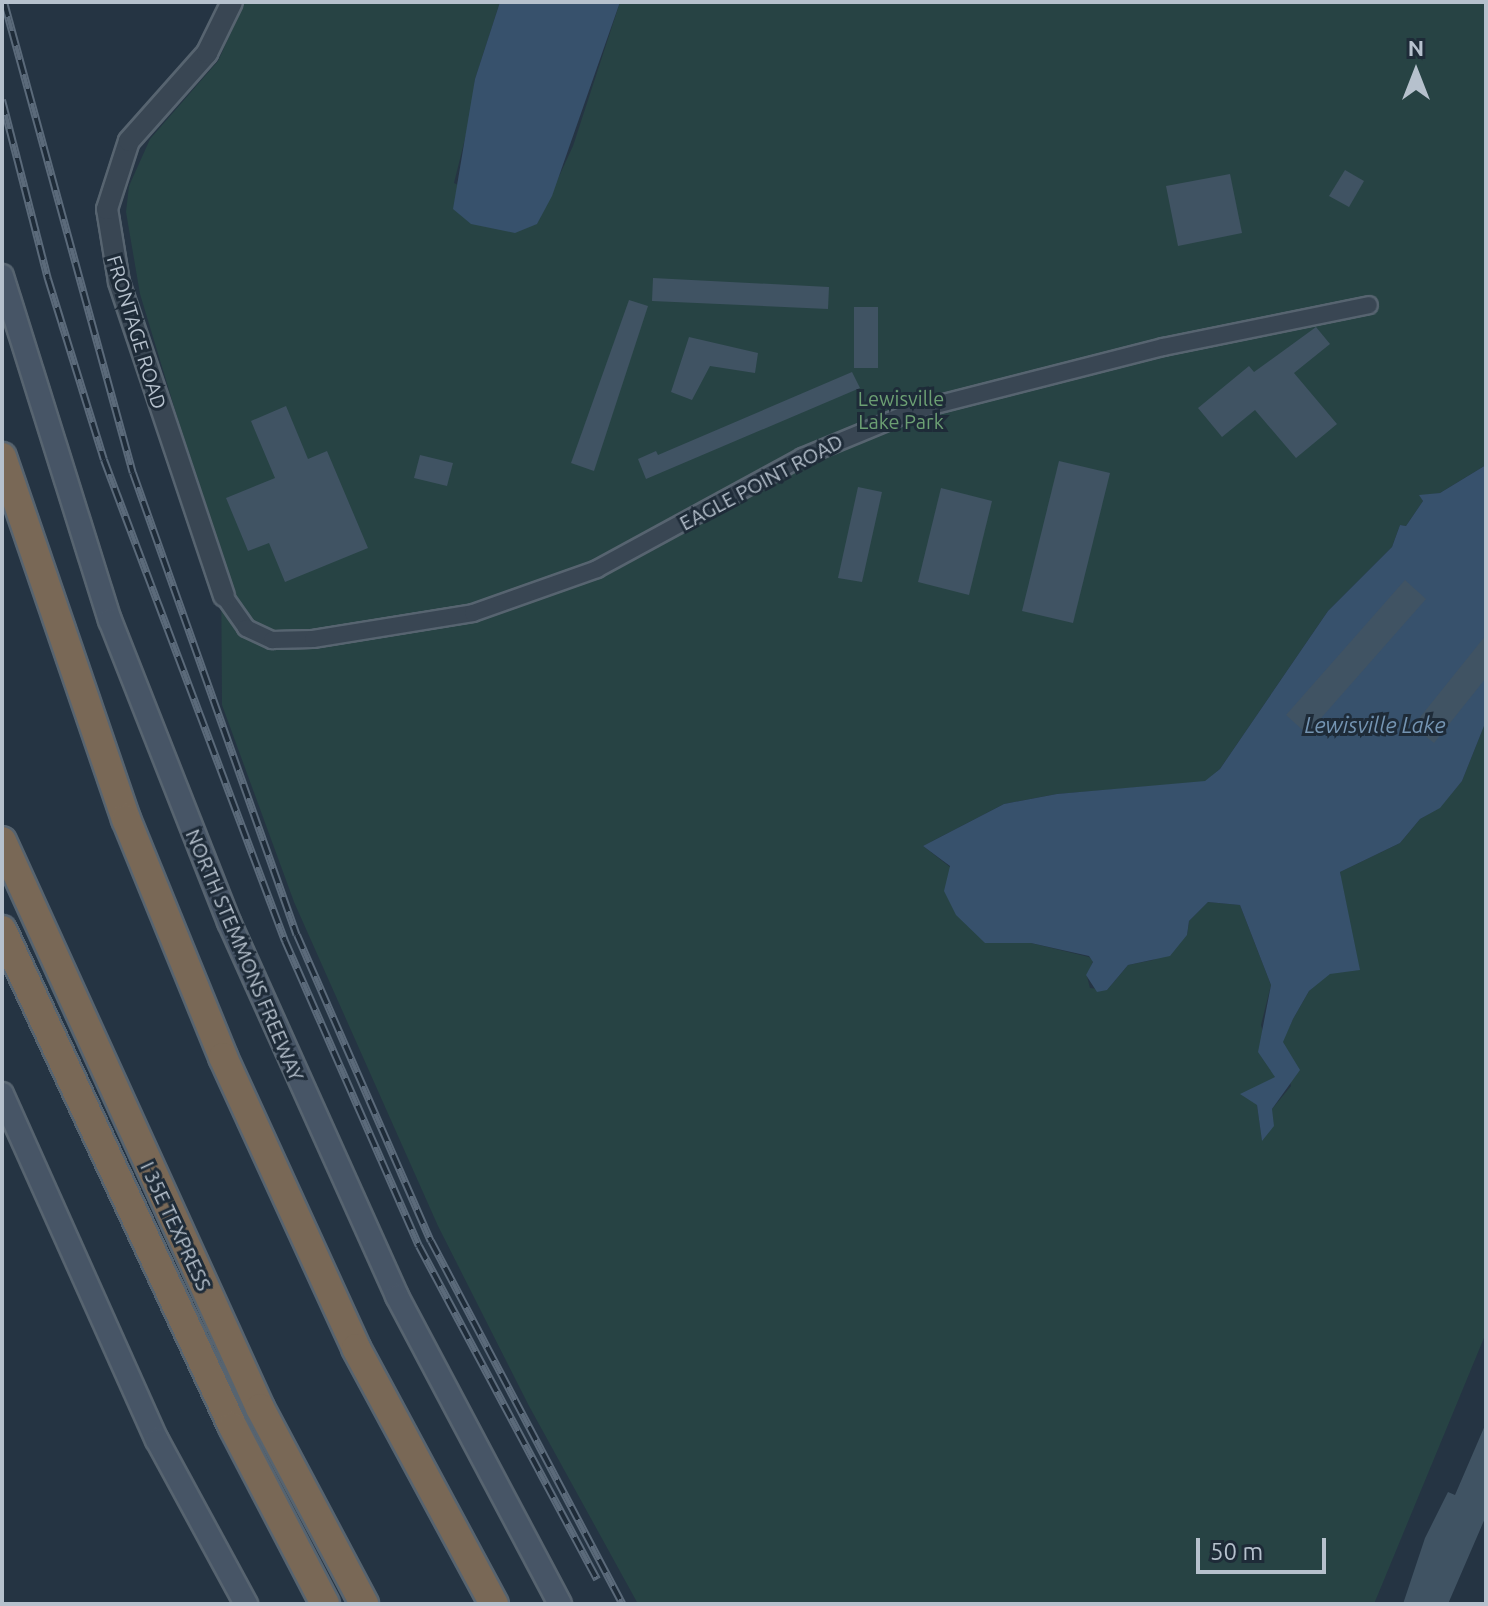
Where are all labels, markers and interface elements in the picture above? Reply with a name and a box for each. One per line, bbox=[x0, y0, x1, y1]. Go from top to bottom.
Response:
north arrow bbox=[1376, 32, 1456, 112]
text: N bbox=[1408, 35, 1424, 60]
street label: FRONTAGE ROAD bbox=[102, 252, 172, 412]
park label: Lewisville Lake Park bbox=[858, 386, 944, 433]
street label: EAGLE POINT ROAD bbox=[675, 429, 847, 535]
water label: Lewisville Lake bbox=[1305, 712, 1445, 738]
street label: NORTH STEMMONS FREEWAY bbox=[181, 826, 309, 1084]
street label: I 35E TEXPRESS bbox=[136, 1158, 216, 1294]
scale bar bbox=[1200, 1522, 1330, 1572]
text: 50 m bbox=[1210, 1538, 1263, 1565]

